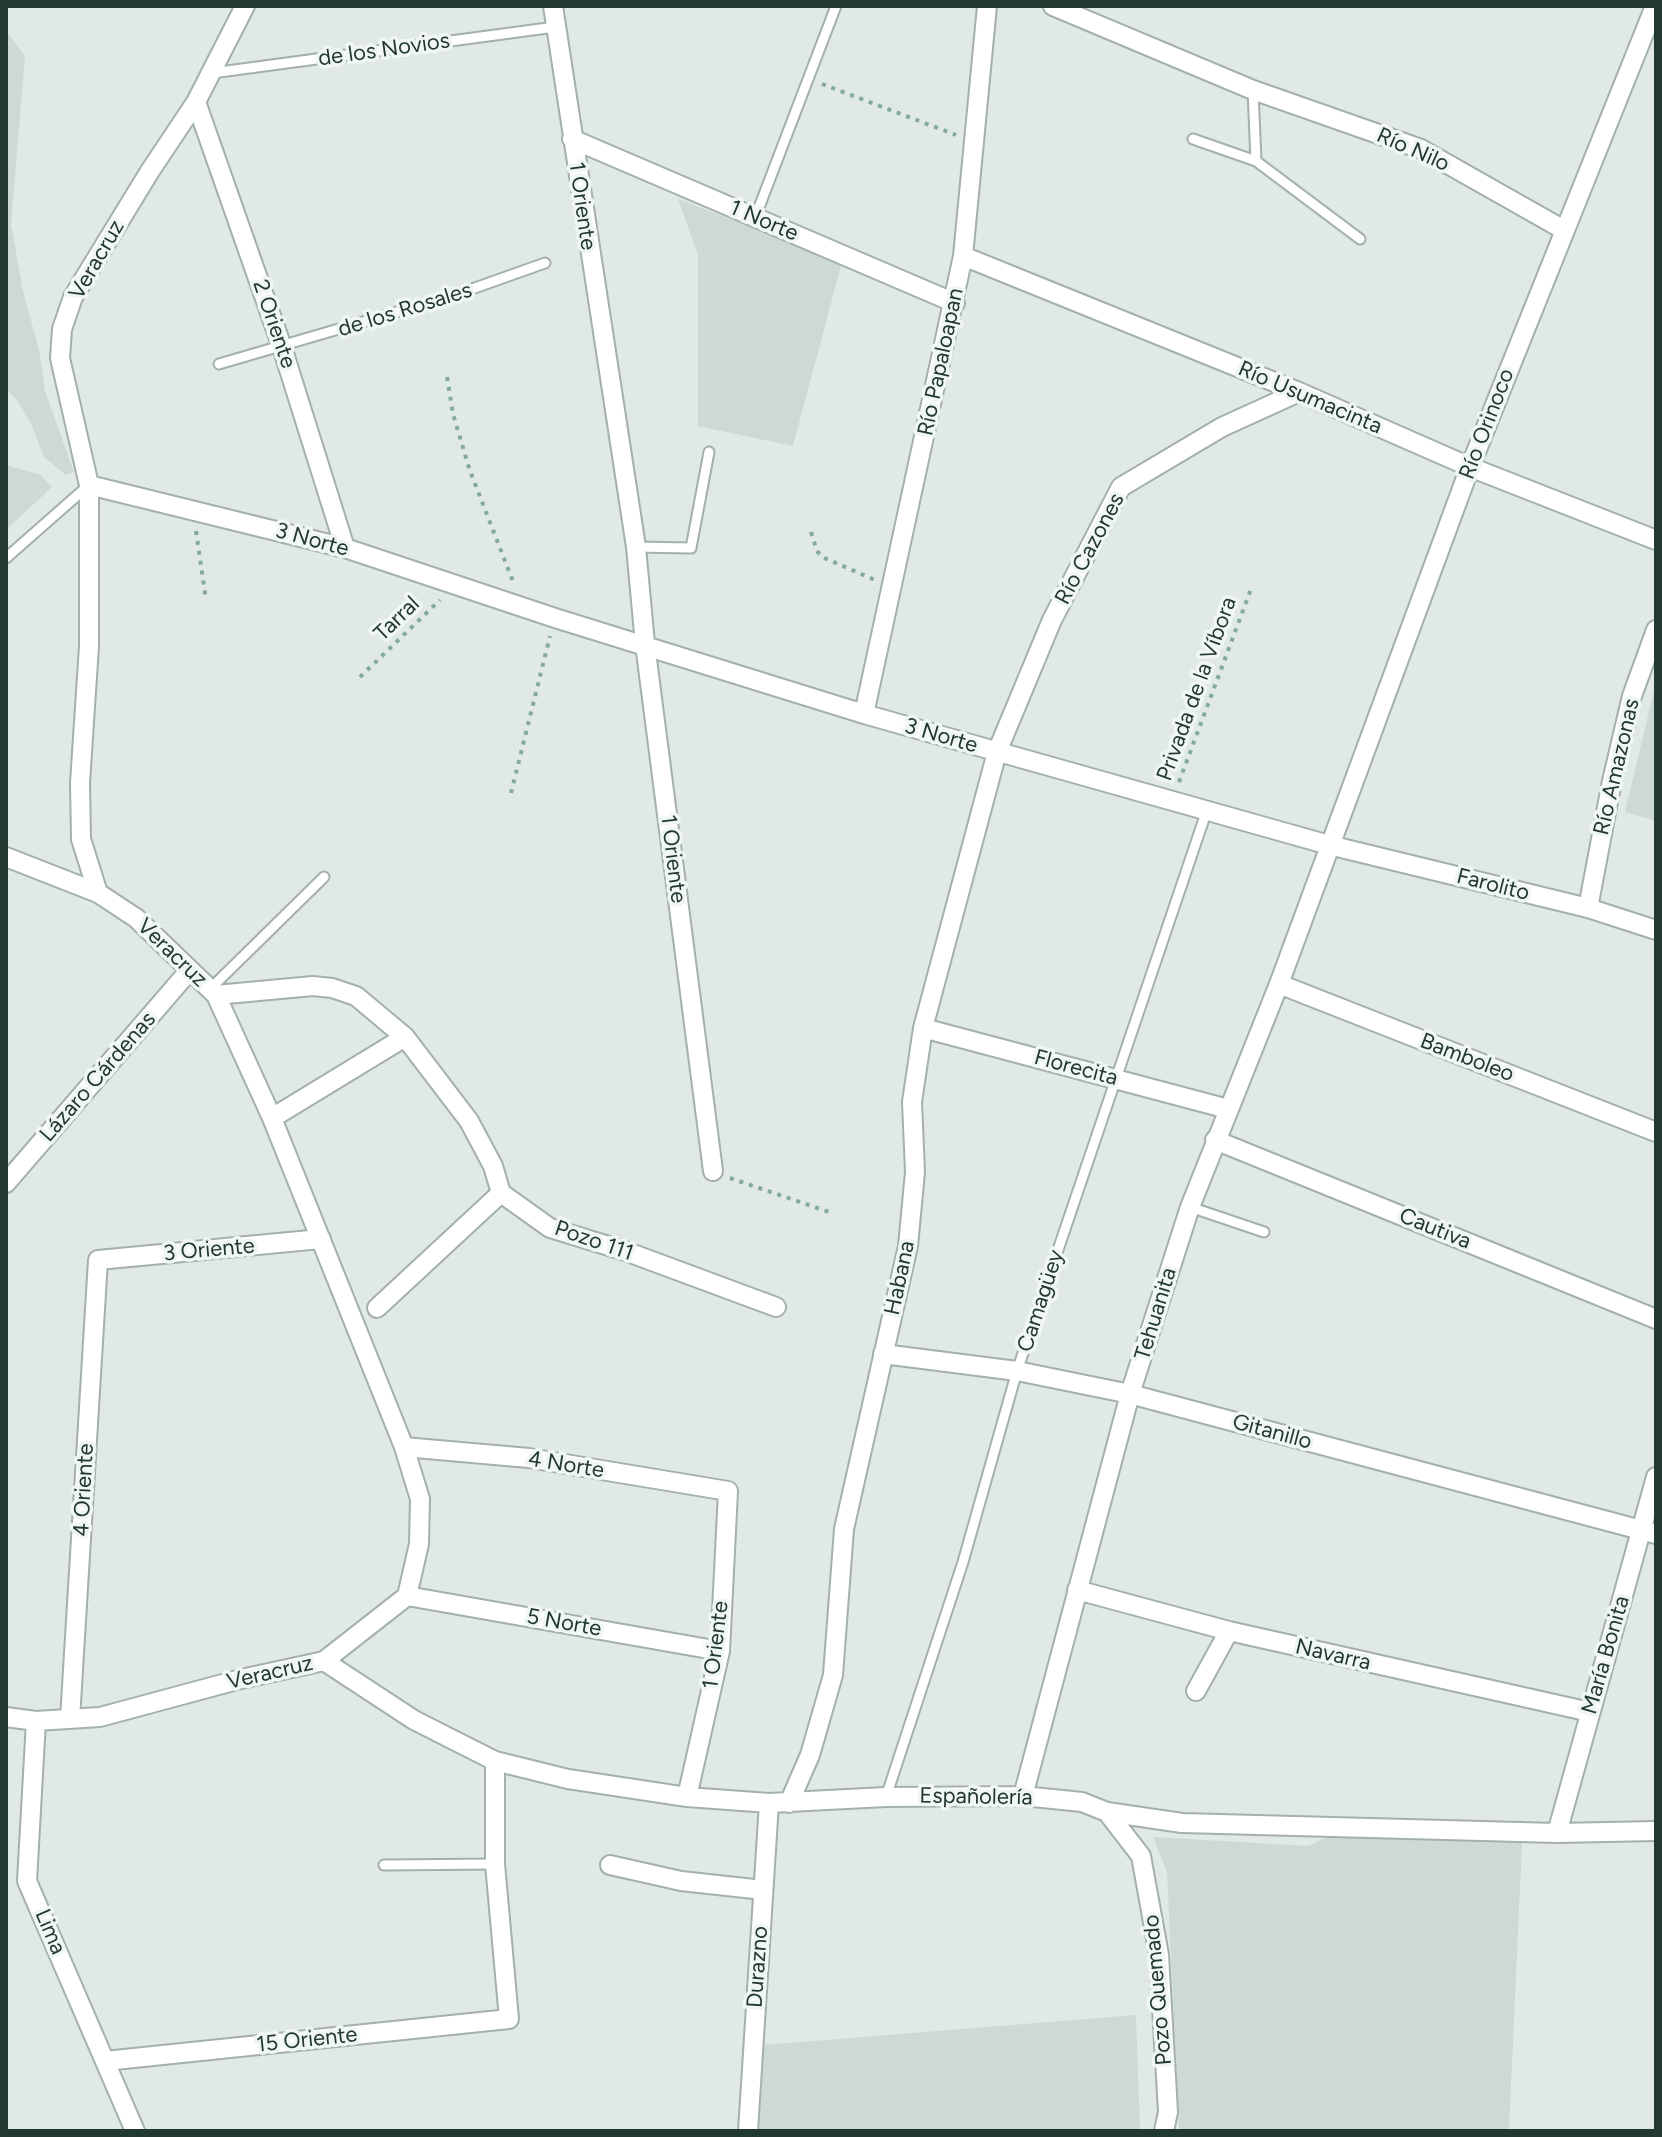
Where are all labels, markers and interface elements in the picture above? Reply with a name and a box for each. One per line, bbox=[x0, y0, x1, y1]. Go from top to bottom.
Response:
street label: de los Novios bbox=[316, 28, 452, 72]
street label: Río Nilo bbox=[1373, 122, 1453, 178]
street label: 1 Oriente bbox=[563, 160, 601, 252]
street label: 1 Norte bbox=[726, 195, 802, 247]
street label: Veracruz bbox=[64, 216, 130, 304]
street label: 2 Oriente bbox=[247, 276, 301, 372]
street label: de los Rosales bbox=[335, 277, 475, 343]
street label: Río Papaloapan bbox=[912, 286, 970, 438]
street label: Río Usumacinta bbox=[1234, 356, 1386, 440]
street label: Río Orinoco bbox=[1454, 365, 1520, 483]
street label: Río Cazones bbox=[1050, 489, 1130, 609]
street label: 3 Norte bbox=[272, 518, 352, 562]
street label: Tarral bbox=[369, 591, 425, 647]
street label: Privada de la Víbora bbox=[1151, 594, 1243, 784]
street label: Río Amazonas bbox=[1588, 696, 1646, 838]
street label: 3 Norte bbox=[901, 713, 981, 759]
street label: 1 Oriente bbox=[654, 813, 692, 905]
street label: Farolito bbox=[1454, 863, 1532, 907]
street label: Veracruz bbox=[131, 913, 213, 993]
street label: Lázaro Cárdenas bbox=[34, 1007, 162, 1147]
street label: Bamboleo bbox=[1416, 1028, 1518, 1088]
street label: Florecita bbox=[1031, 1044, 1121, 1092]
street label: Cautiva bbox=[1395, 1203, 1475, 1255]
street label: Pozo 111 bbox=[551, 1215, 637, 1267]
street label: 3 Oriente bbox=[162, 1233, 256, 1267]
street label: Habana bbox=[879, 1238, 921, 1318]
street label: Camagüey bbox=[1012, 1247, 1070, 1355]
street label: Tehuanita bbox=[1129, 1265, 1183, 1363]
street label: Gitanillo bbox=[1229, 1409, 1315, 1455]
street label: 4 Oriente bbox=[68, 1443, 100, 1537]
street label: 4 Norte bbox=[526, 1446, 606, 1484]
street label: María Bonita bbox=[1576, 1593, 1636, 1717]
street label: 1 Oriente bbox=[697, 1599, 735, 1691]
street label: 5 Norte bbox=[524, 1603, 604, 1643]
street label: Navarra bbox=[1293, 1634, 1373, 1676]
street label: Veracruz bbox=[224, 1650, 316, 1696]
street label: Españolería bbox=[919, 1783, 1033, 1811]
street label: Lima bbox=[29, 1905, 71, 1959]
street label: Pozo Quemado bbox=[1138, 1913, 1178, 2067]
street label: Durazno bbox=[742, 1925, 774, 2009]
street label: 15 Oriente bbox=[255, 2022, 359, 2058]

